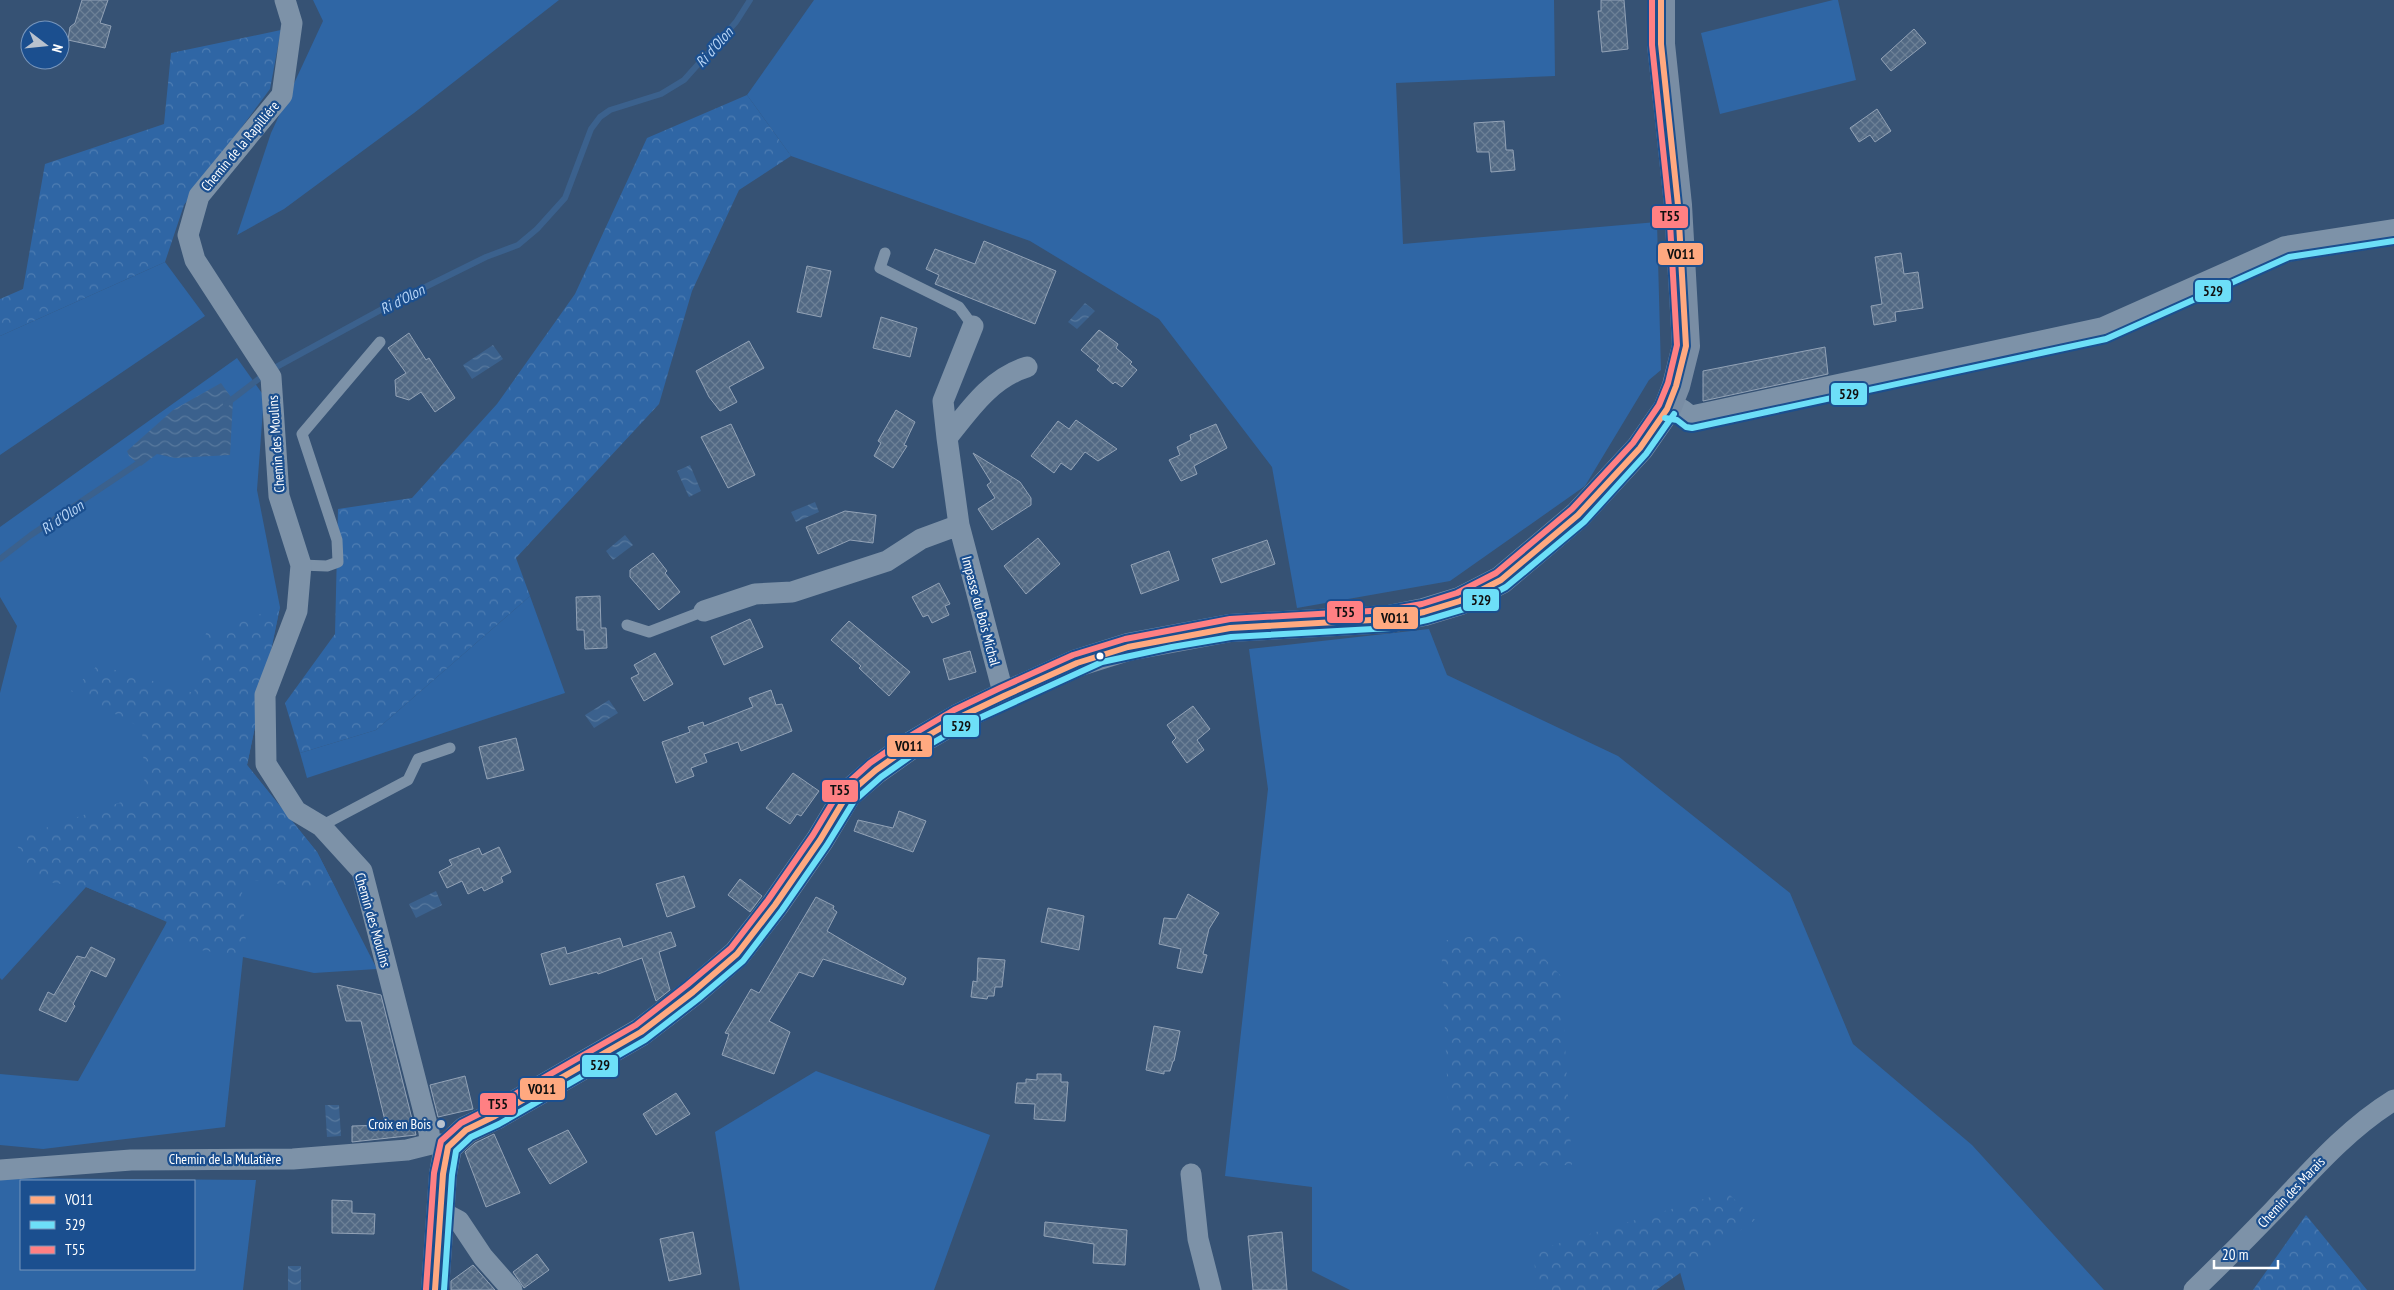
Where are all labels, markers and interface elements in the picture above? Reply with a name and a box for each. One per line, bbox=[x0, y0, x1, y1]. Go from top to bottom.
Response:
north arrow bbox=[20, 20, 70, 70]
water label: Ri d'Olon bbox=[691, 22, 738, 71]
text: N bbox=[48, 42, 67, 55]
street label: Chemin de la Rapilliére bbox=[197, 97, 283, 195]
line badge: T55 bbox=[1651, 205, 1689, 229]
text: T55 bbox=[1660, 207, 1680, 225]
line badge: VO11 bbox=[1657, 242, 1704, 266]
text: VO11 bbox=[1666, 245, 1695, 263]
water label: Ri d'Olon bbox=[377, 279, 429, 318]
line badge: 529 bbox=[2194, 279, 2232, 303]
text: 529 bbox=[2203, 282, 2223, 300]
line badge: 529 bbox=[1830, 382, 1868, 406]
text: 529 bbox=[1839, 385, 1859, 403]
street label: Chemin des Moulins bbox=[264, 395, 288, 493]
water label: Ri d'Olon bbox=[37, 495, 88, 538]
street label: Impasse du Bois Michal bbox=[958, 554, 1004, 668]
line badge: 529 bbox=[1462, 588, 1500, 612]
text: 529 bbox=[1471, 591, 1491, 609]
line badge: T55 bbox=[1326, 600, 1364, 624]
text: T55 bbox=[1335, 603, 1355, 621]
line badge: VO11 bbox=[1372, 606, 1419, 630]
text: VO11 bbox=[1380, 609, 1409, 627]
unlabelled marker bbox=[1095, 651, 1105, 661]
line badge: 529 bbox=[942, 714, 980, 738]
text: 529 bbox=[951, 717, 971, 735]
line badge: VO11 bbox=[886, 734, 933, 758]
text: VO11 bbox=[894, 737, 923, 755]
line badge: T55 bbox=[821, 779, 859, 803]
text: T55 bbox=[830, 781, 850, 799]
street label: Chemin des Moulins bbox=[351, 871, 395, 970]
line badge: 529 bbox=[581, 1054, 619, 1078]
text: 529 bbox=[590, 1056, 610, 1074]
line badge: VO11 bbox=[519, 1077, 566, 1101]
text: VO11 bbox=[527, 1080, 556, 1098]
line badge: T55 bbox=[479, 1092, 517, 1116]
text: T55 bbox=[488, 1095, 508, 1113]
place label: Croix en Bois bbox=[368, 1115, 431, 1133]
marker: Croix en Bois bbox=[435, 1118, 447, 1130]
street label: Chemin de la Mulatière bbox=[169, 1150, 281, 1168]
street label: Chemin des Marais bbox=[2253, 1152, 2329, 1231]
legend bbox=[20, 1180, 195, 1270]
text: VO11 bbox=[64, 1190, 93, 1209]
text: 529 bbox=[65, 1215, 85, 1234]
scale bar bbox=[2214, 1238, 2278, 1270]
text: T55 bbox=[65, 1240, 85, 1259]
text: 20 m bbox=[2222, 1245, 2248, 1264]

